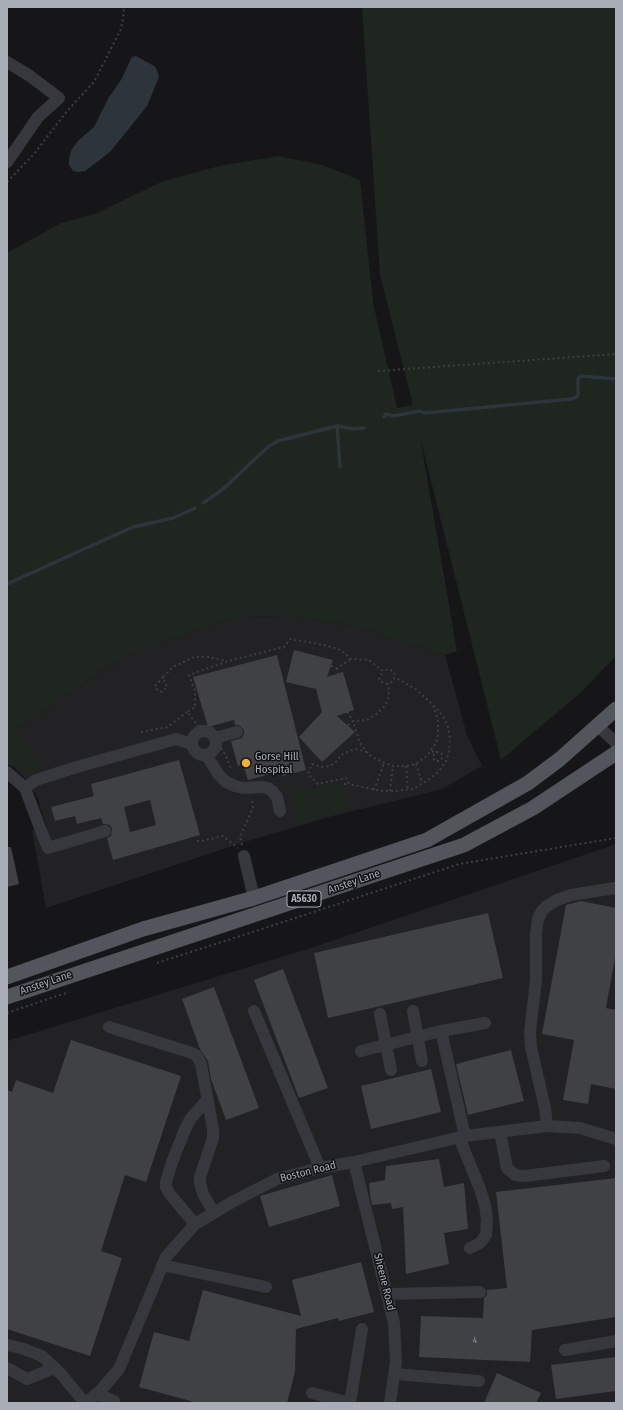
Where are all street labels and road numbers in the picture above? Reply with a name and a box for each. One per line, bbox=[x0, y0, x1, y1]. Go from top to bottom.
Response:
street label: Anstey Lane bbox=[326, 867, 382, 897]
road number: A5630 bbox=[287, 891, 321, 907]
street label: Anstey Lane bbox=[18, 968, 74, 998]
street label: Boston Road bbox=[279, 1159, 337, 1185]
street label: Sheene Road bbox=[370, 1252, 398, 1312]

